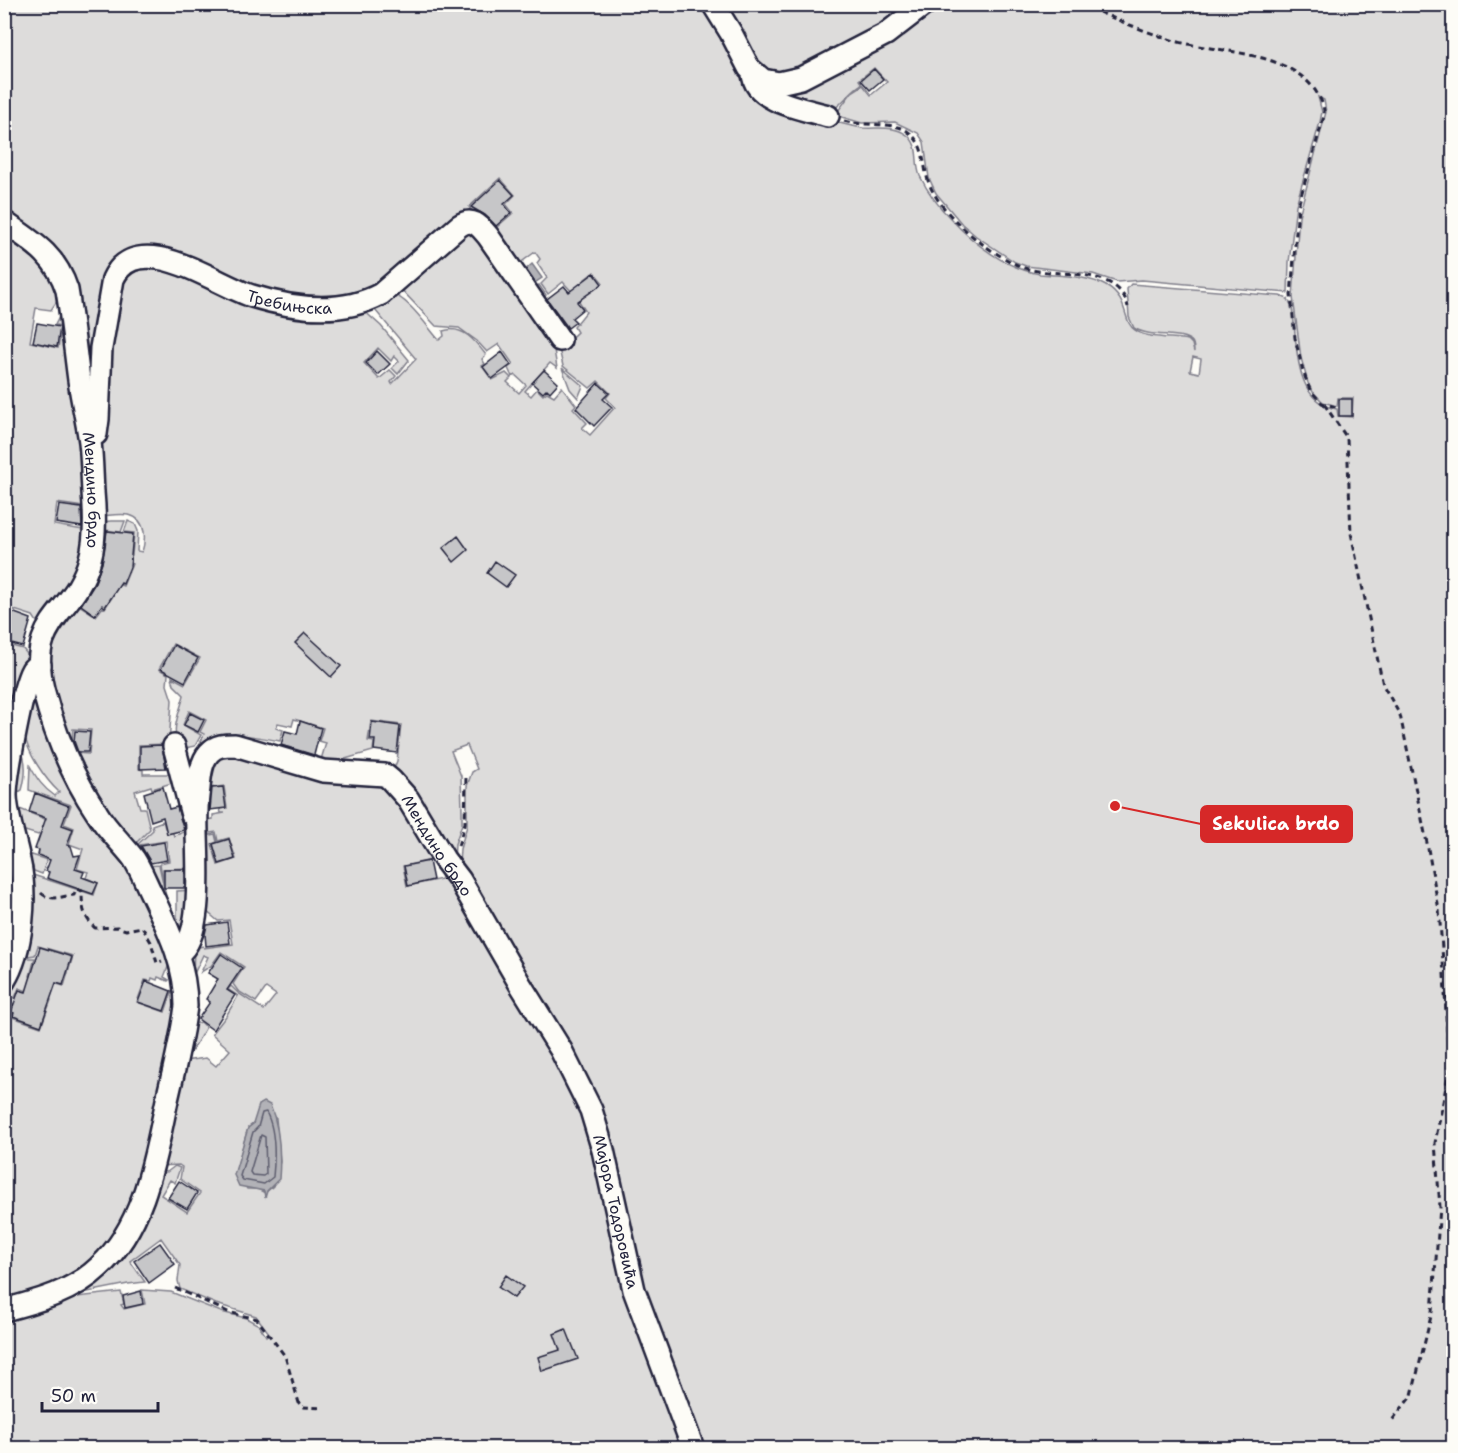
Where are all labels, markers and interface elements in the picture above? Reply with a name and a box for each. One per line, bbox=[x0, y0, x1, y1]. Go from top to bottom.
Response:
street label: Требињска bbox=[244, 285, 332, 318]
street label: Мендино брдо bbox=[78, 430, 105, 550]
street label: Мендино брдо bbox=[397, 791, 478, 900]
callout: Sekulica brdo bbox=[1201, 806, 1352, 842]
text: Sekulica brdo bbox=[1212, 812, 1340, 836]
street label: Мајора Тодоровића bbox=[588, 1132, 644, 1291]
scale bar bbox=[42, 1375, 158, 1413]
text: 50 m bbox=[51, 1384, 96, 1408]

